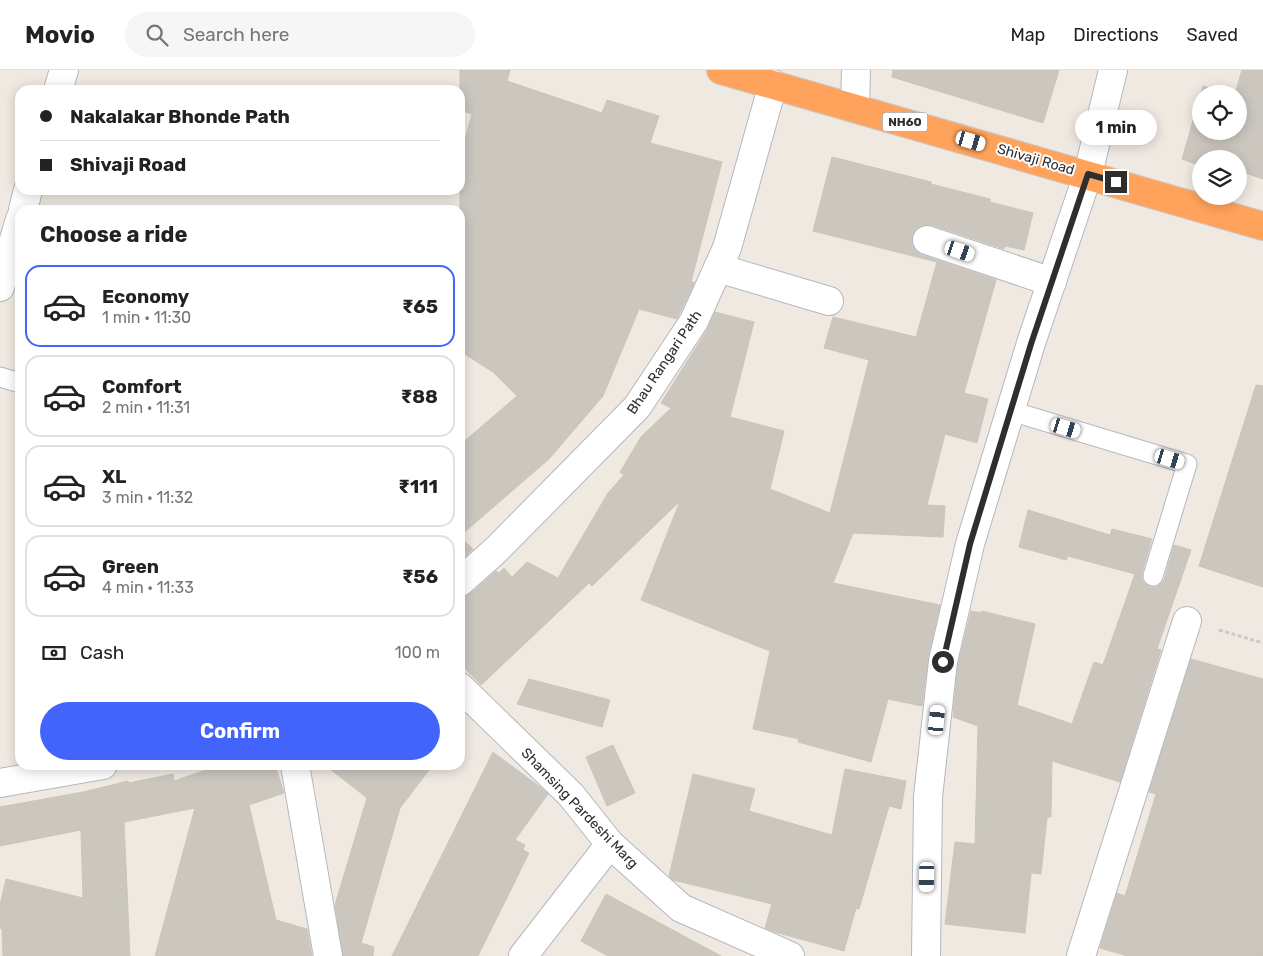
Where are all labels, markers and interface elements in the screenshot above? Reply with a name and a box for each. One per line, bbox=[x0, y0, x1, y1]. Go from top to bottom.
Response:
search box bbox=[125, 12, 475, 57]
text: Movio bbox=[25, 21, 95, 49]
icon: search bbox=[143, 21, 171, 49]
text: Search here bbox=[183, 23, 289, 46]
text: Map bbox=[1010, 24, 1045, 46]
text: Directions bbox=[1073, 24, 1159, 46]
text: Saved bbox=[1187, 24, 1238, 46]
map controls bbox=[1192, 85, 1247, 205]
button: locate bbox=[1192, 85, 1247, 140]
text: Nakalakar Bhonde Path bbox=[70, 105, 290, 128]
callout: 1 min bbox=[1075, 109, 1157, 144]
road number: NH60 bbox=[882, 112, 928, 132]
text: 1 min bbox=[1096, 118, 1136, 137]
car bbox=[954, 130, 987, 152]
street label: Shivaji Road bbox=[995, 140, 1076, 179]
button: layers bbox=[1192, 150, 1247, 205]
text: Shivaji Road bbox=[70, 153, 186, 176]
route end bbox=[1105, 171, 1127, 193]
text: Choose a ride bbox=[40, 221, 187, 248]
car bbox=[943, 239, 976, 263]
icon: car bbox=[42, 284, 87, 329]
text: Economy bbox=[102, 285, 189, 308]
text: ₹65 bbox=[402, 295, 438, 318]
street label: Bhau Rangari Path bbox=[623, 307, 705, 417]
text: 1 min · 11:30 bbox=[102, 308, 191, 327]
icon: car bbox=[42, 374, 87, 419]
text: Comfort bbox=[102, 375, 182, 398]
text: ₹88 bbox=[401, 385, 438, 408]
text: 2 min · 11:31 bbox=[102, 398, 190, 417]
car bbox=[1049, 416, 1082, 440]
car bbox=[1153, 447, 1186, 471]
icon: car bbox=[42, 464, 87, 509]
text: XL bbox=[102, 465, 126, 488]
text: ₹111 bbox=[398, 475, 438, 498]
text: 3 min · 11:32 bbox=[102, 488, 193, 507]
icon: car bbox=[42, 554, 87, 599]
text: Green bbox=[102, 555, 159, 578]
text: ₹56 bbox=[402, 565, 438, 588]
text: 4 min · 11:33 bbox=[102, 578, 194, 597]
icon: cash bbox=[40, 639, 68, 667]
text: Cash bbox=[80, 641, 124, 664]
text: 100 m bbox=[395, 643, 440, 662]
route start bbox=[932, 651, 954, 673]
button: Confirm bbox=[40, 702, 440, 760]
car bbox=[927, 704, 946, 736]
street label: Shamsing Pardeshi Marg bbox=[518, 745, 642, 872]
car bbox=[919, 862, 934, 892]

